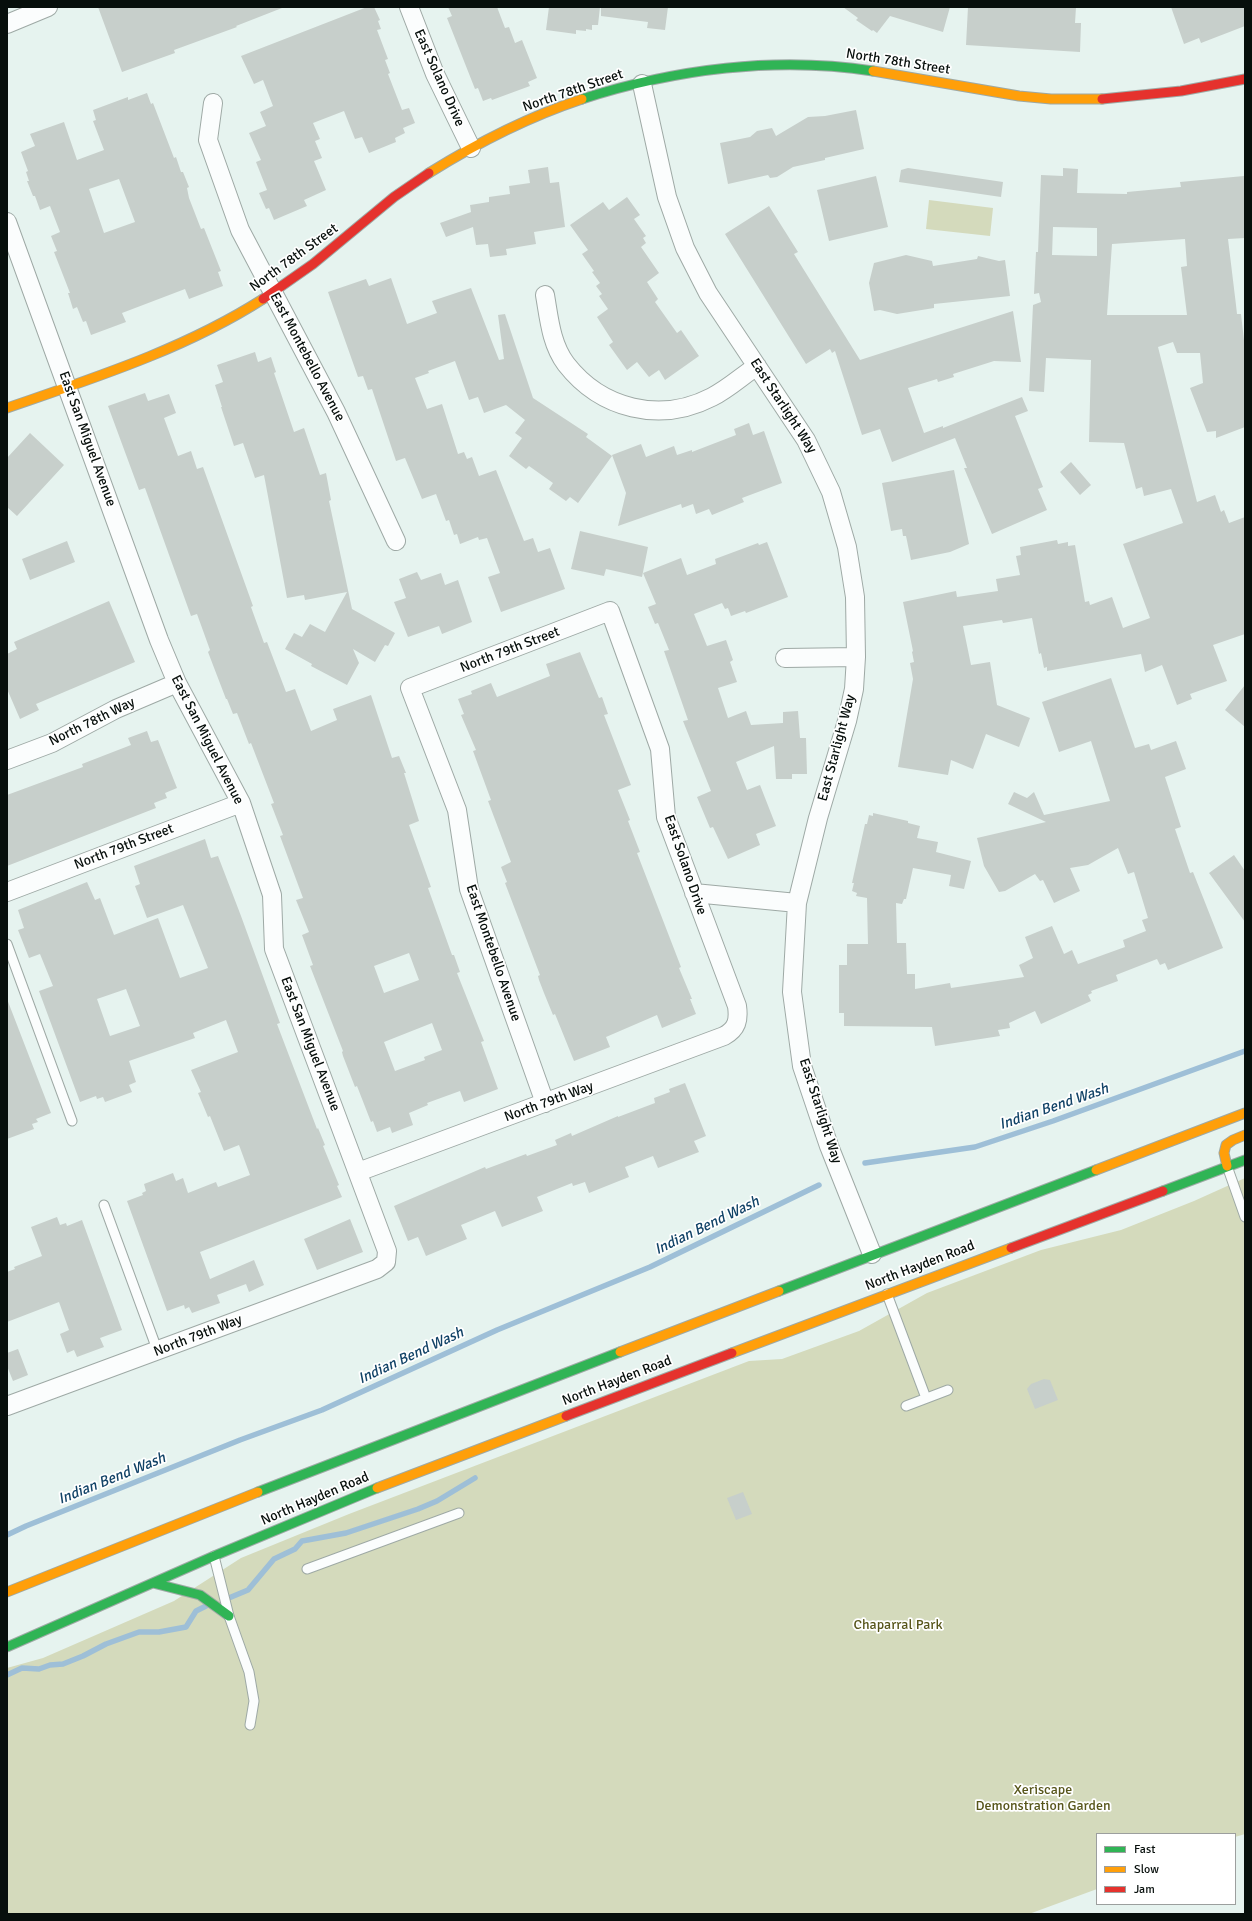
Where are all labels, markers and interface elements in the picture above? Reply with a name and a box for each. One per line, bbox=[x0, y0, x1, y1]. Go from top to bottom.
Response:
street label: East Solano Drive bbox=[410, 27, 468, 129]
street label: North 78th Street bbox=[845, 45, 951, 79]
street label: North 78th Street bbox=[521, 66, 625, 116]
street label: North 78th Street bbox=[247, 220, 341, 296]
street label: East Montebello Avenue bbox=[266, 290, 348, 424]
street label: East Starlight Way bbox=[746, 355, 820, 457]
street label: East San Miguel Avenue bbox=[55, 369, 119, 509]
street label: North 79th Street bbox=[458, 623, 562, 677]
street label: East San Miguel Avenue bbox=[167, 673, 247, 807]
street label: East Starlight Way bbox=[815, 693, 859, 803]
street label: North 78th Way bbox=[46, 694, 138, 750]
street label: East Solano Drive bbox=[660, 813, 710, 917]
street label: North 79th Street bbox=[72, 820, 176, 874]
street label: East Montebello Avenue bbox=[462, 882, 524, 1024]
street label: East San Miguel Avenue bbox=[277, 974, 343, 1114]
street label: East Starlight Way bbox=[795, 1056, 845, 1166]
street label: North 79th Way bbox=[502, 1078, 596, 1126]
water label: Indian Bend Wash bbox=[997, 1080, 1111, 1134]
water label: Indian Bend Wash bbox=[652, 1193, 762, 1259]
street label: North Hayden Road bbox=[863, 1237, 977, 1295]
street label: North 79th Way bbox=[151, 1311, 245, 1361]
water label: Indian Bend Wash bbox=[355, 1324, 467, 1388]
street label: North Hayden Road bbox=[560, 1352, 674, 1410]
water label: Indian Bend Wash bbox=[56, 1449, 168, 1509]
street label: North Hayden Road bbox=[258, 1469, 372, 1529]
park label: Chaparral Park bbox=[853, 1617, 943, 1633]
park label: Xeriscape Demonstration Garden bbox=[975, 1782, 1111, 1814]
legend bbox=[1096, 1833, 1236, 1905]
text: Fast bbox=[1134, 1842, 1155, 1857]
text: Slow bbox=[1134, 1862, 1159, 1877]
text: Jam bbox=[1134, 1882, 1155, 1897]

